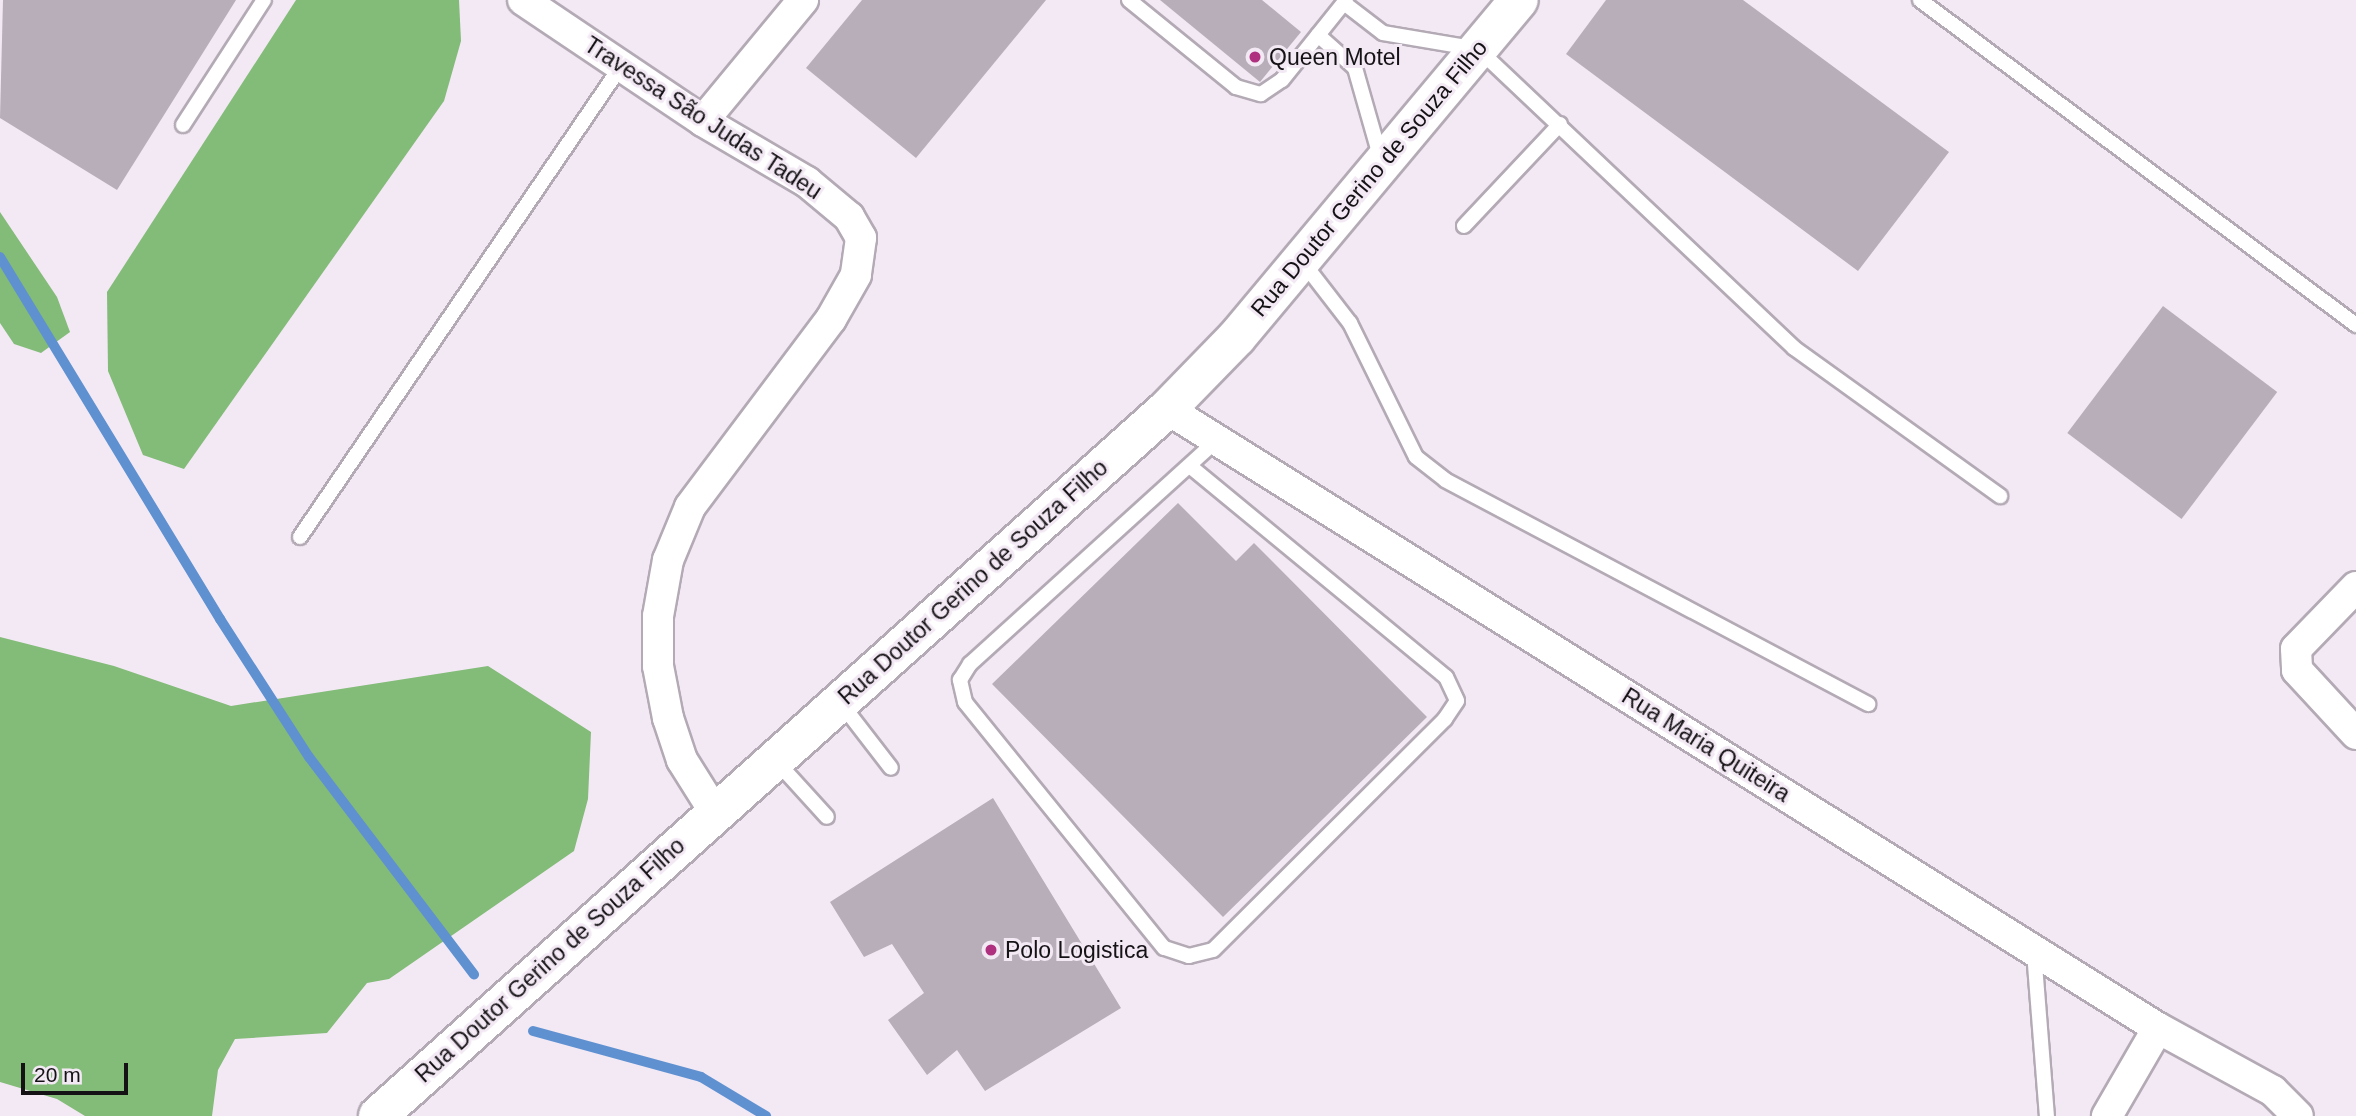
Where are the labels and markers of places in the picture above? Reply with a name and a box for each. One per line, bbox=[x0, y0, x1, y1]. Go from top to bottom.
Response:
place label: Queen Motel bbox=[1269, 43, 1401, 71]
marker: Queen Motel bbox=[1247, 49, 1263, 65]
place label: Polo Logistica bbox=[1005, 936, 1148, 964]
marker: Polo Logistica bbox=[983, 942, 999, 958]

